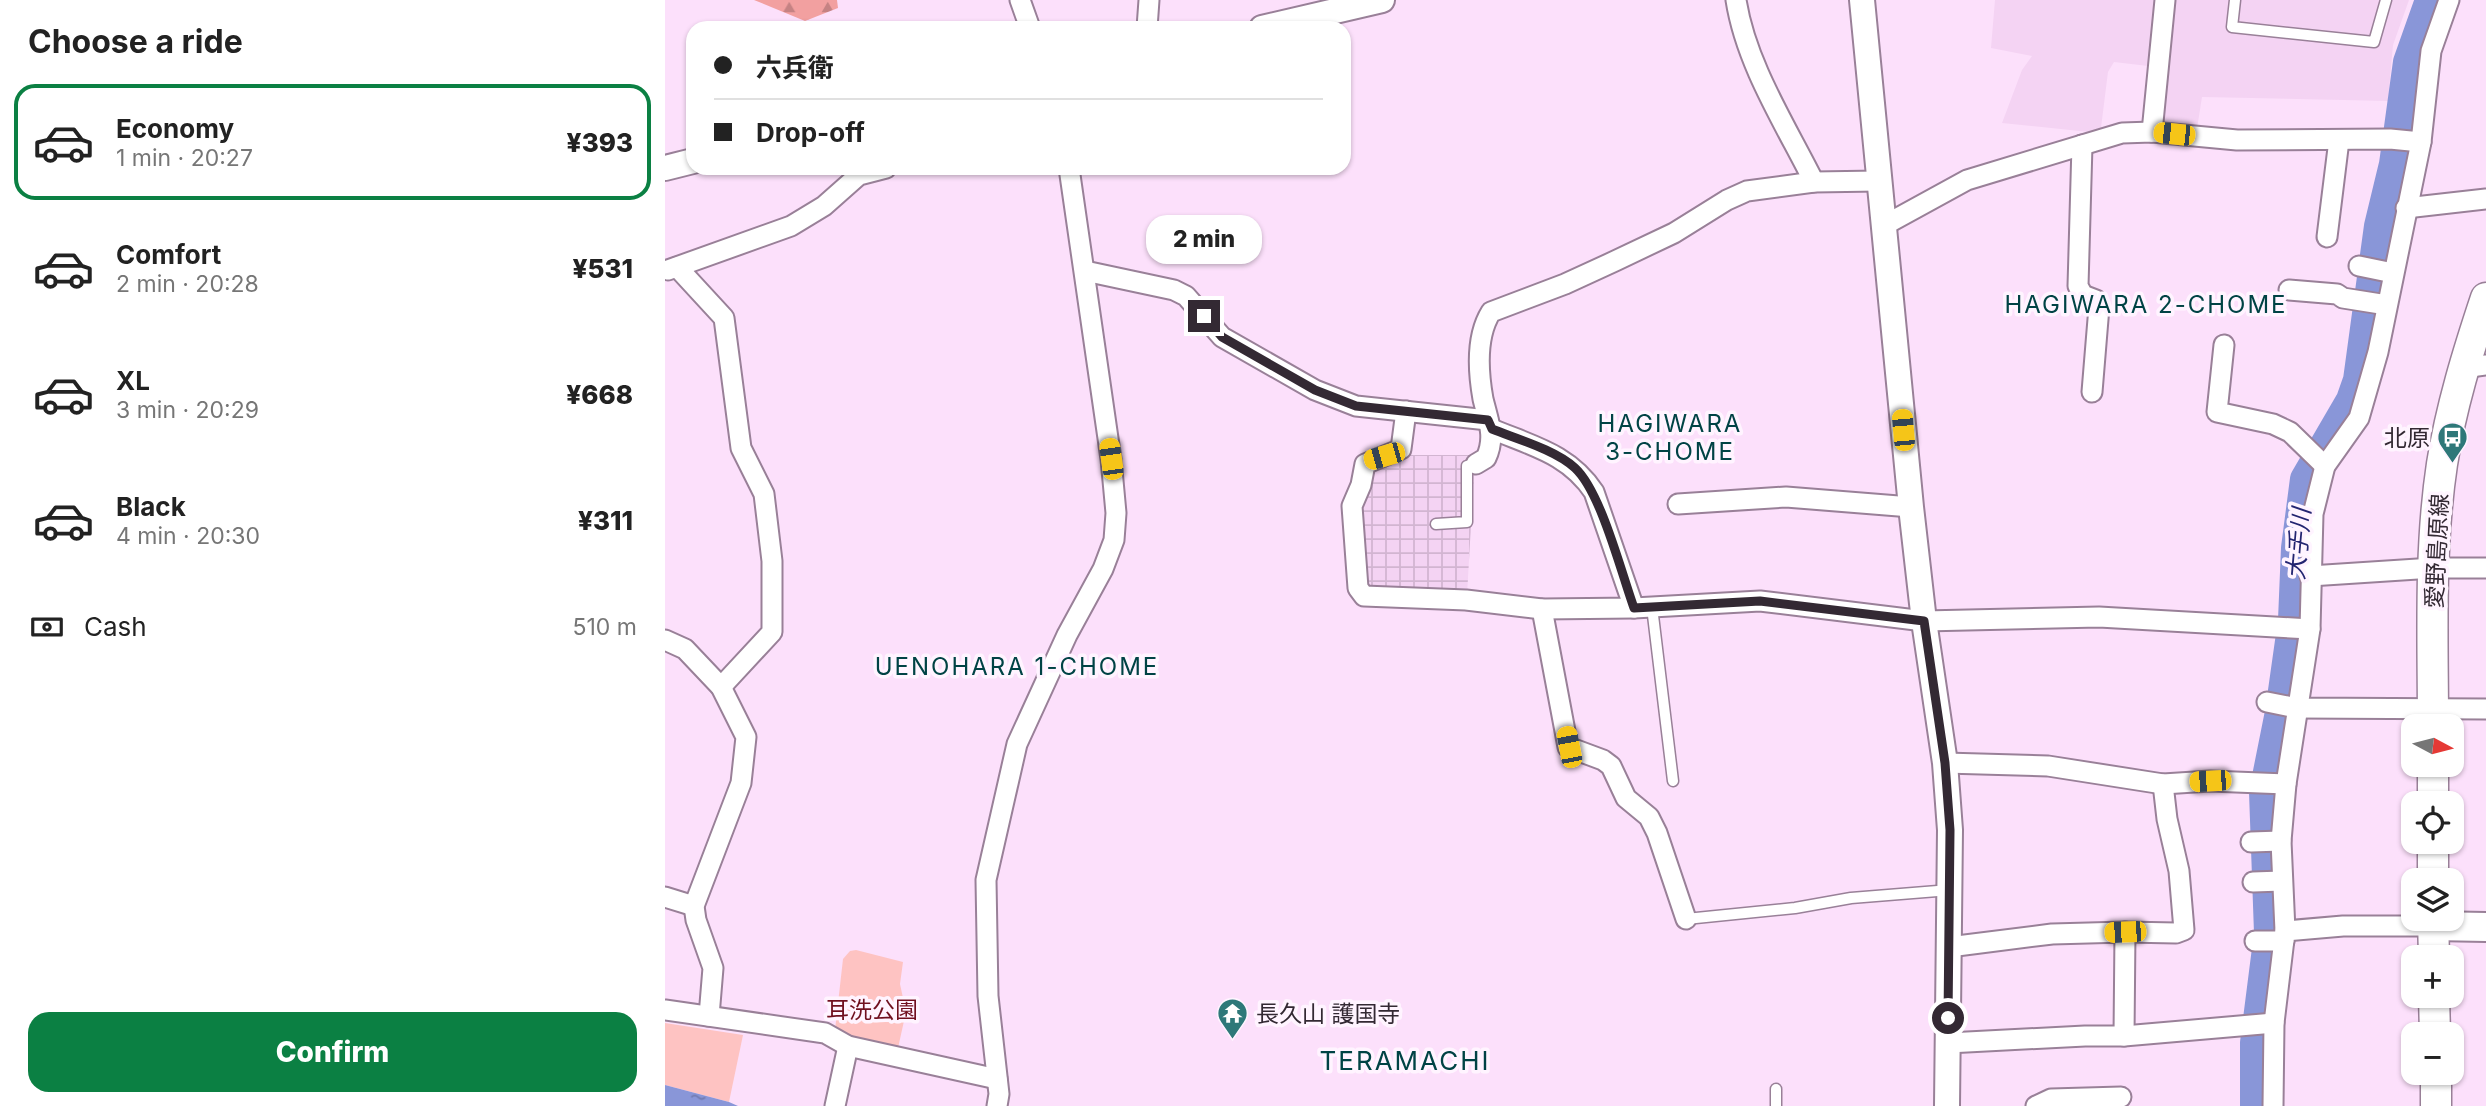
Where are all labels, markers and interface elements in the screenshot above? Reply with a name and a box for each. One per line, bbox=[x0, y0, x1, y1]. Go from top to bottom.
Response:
text: Choose a ride bbox=[28, 22, 243, 61]
text: 六兵衛 bbox=[756, 52, 834, 83]
icon: car bbox=[32, 111, 95, 174]
text: Economy bbox=[116, 113, 234, 144]
text: Drop-off bbox=[756, 117, 865, 148]
car bbox=[2153, 121, 2196, 147]
text: ¥393 bbox=[567, 127, 633, 158]
text: 1 min · 20:27 bbox=[116, 144, 253, 172]
callout: 2 min bbox=[1146, 215, 1262, 264]
text: 2 min bbox=[1173, 225, 1235, 253]
icon: car bbox=[32, 237, 95, 300]
text: Comfort bbox=[116, 239, 221, 270]
text: ¥531 bbox=[572, 253, 633, 284]
text: 2 min · 20:28 bbox=[116, 270, 259, 298]
district label: HAGIWARA 2-CHOME bbox=[2004, 290, 2288, 319]
route end bbox=[1188, 300, 1220, 332]
icon: car bbox=[32, 363, 95, 426]
text: XL bbox=[116, 365, 150, 396]
text: ¥668 bbox=[566, 379, 633, 410]
text: 3 min · 20:29 bbox=[116, 396, 259, 424]
car bbox=[1891, 408, 1916, 452]
district label: HAGIWARA 3-CHOME bbox=[1598, 409, 1742, 466]
bus stop icon: 北原 bbox=[2436, 421, 2470, 465]
place label: 北原 bbox=[2384, 424, 2430, 452]
car bbox=[1098, 437, 1125, 481]
car bbox=[1361, 440, 1408, 472]
icon: car bbox=[32, 489, 95, 552]
text: Black bbox=[116, 491, 186, 522]
street label: 愛野島原線 bbox=[2420, 493, 2454, 609]
water label: 大手川 bbox=[2281, 504, 2316, 581]
text: ¥311 bbox=[578, 505, 633, 536]
text: 4 min · 20:30 bbox=[116, 522, 260, 550]
icon: cash bbox=[28, 608, 66, 646]
text: Cash bbox=[84, 611, 147, 642]
text: 510 m bbox=[573, 613, 637, 641]
district label: UENOHARA 1-CHOME bbox=[875, 652, 1159, 681]
north arrow bbox=[2401, 714, 2464, 777]
map controls bbox=[2401, 714, 2464, 1085]
car bbox=[1555, 724, 1584, 770]
car bbox=[2189, 769, 2232, 793]
button: locate bbox=[2401, 791, 2464, 854]
button: layers bbox=[2401, 868, 2464, 931]
car bbox=[2104, 921, 2147, 943]
button: + bbox=[2401, 945, 2464, 1008]
park label: 耳洗公園 bbox=[826, 996, 918, 1024]
temple icon: 長久山 護国寺 bbox=[1216, 997, 1250, 1041]
place label: 長久山 護国寺 bbox=[1256, 1000, 1400, 1028]
route start bbox=[1932, 1002, 1964, 1034]
button: Confirm bbox=[28, 1012, 637, 1092]
button: − bbox=[2401, 1022, 2464, 1085]
district label: TERAMACHI bbox=[1320, 1045, 1490, 1076]

